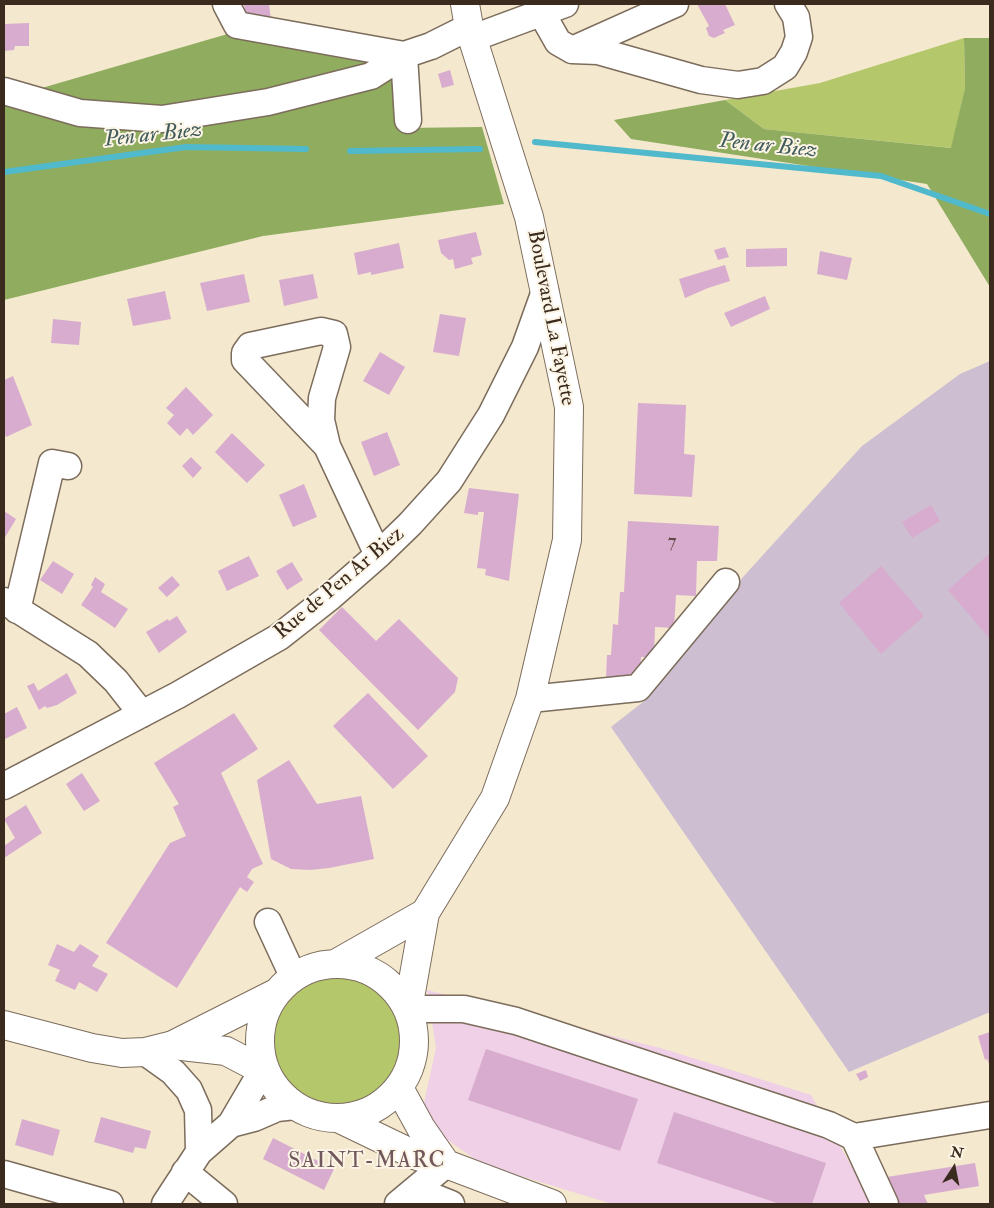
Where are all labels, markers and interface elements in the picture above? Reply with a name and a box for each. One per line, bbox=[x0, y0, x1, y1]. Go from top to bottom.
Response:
water label: Pen ar Biez bbox=[103, 118, 203, 154]
water label: Pen ar Biez bbox=[718, 129, 818, 165]
street label: Boulevard La Fayette bbox=[521, 228, 579, 408]
street label: Rue de Pen Ar Biez bbox=[270, 522, 410, 646]
house number: 7 bbox=[668, 532, 676, 554]
north arrow bbox=[929, 1143, 979, 1193]
text: N bbox=[949, 1143, 965, 1162]
district label: SAINT-MARC bbox=[287, 1149, 447, 1175]

